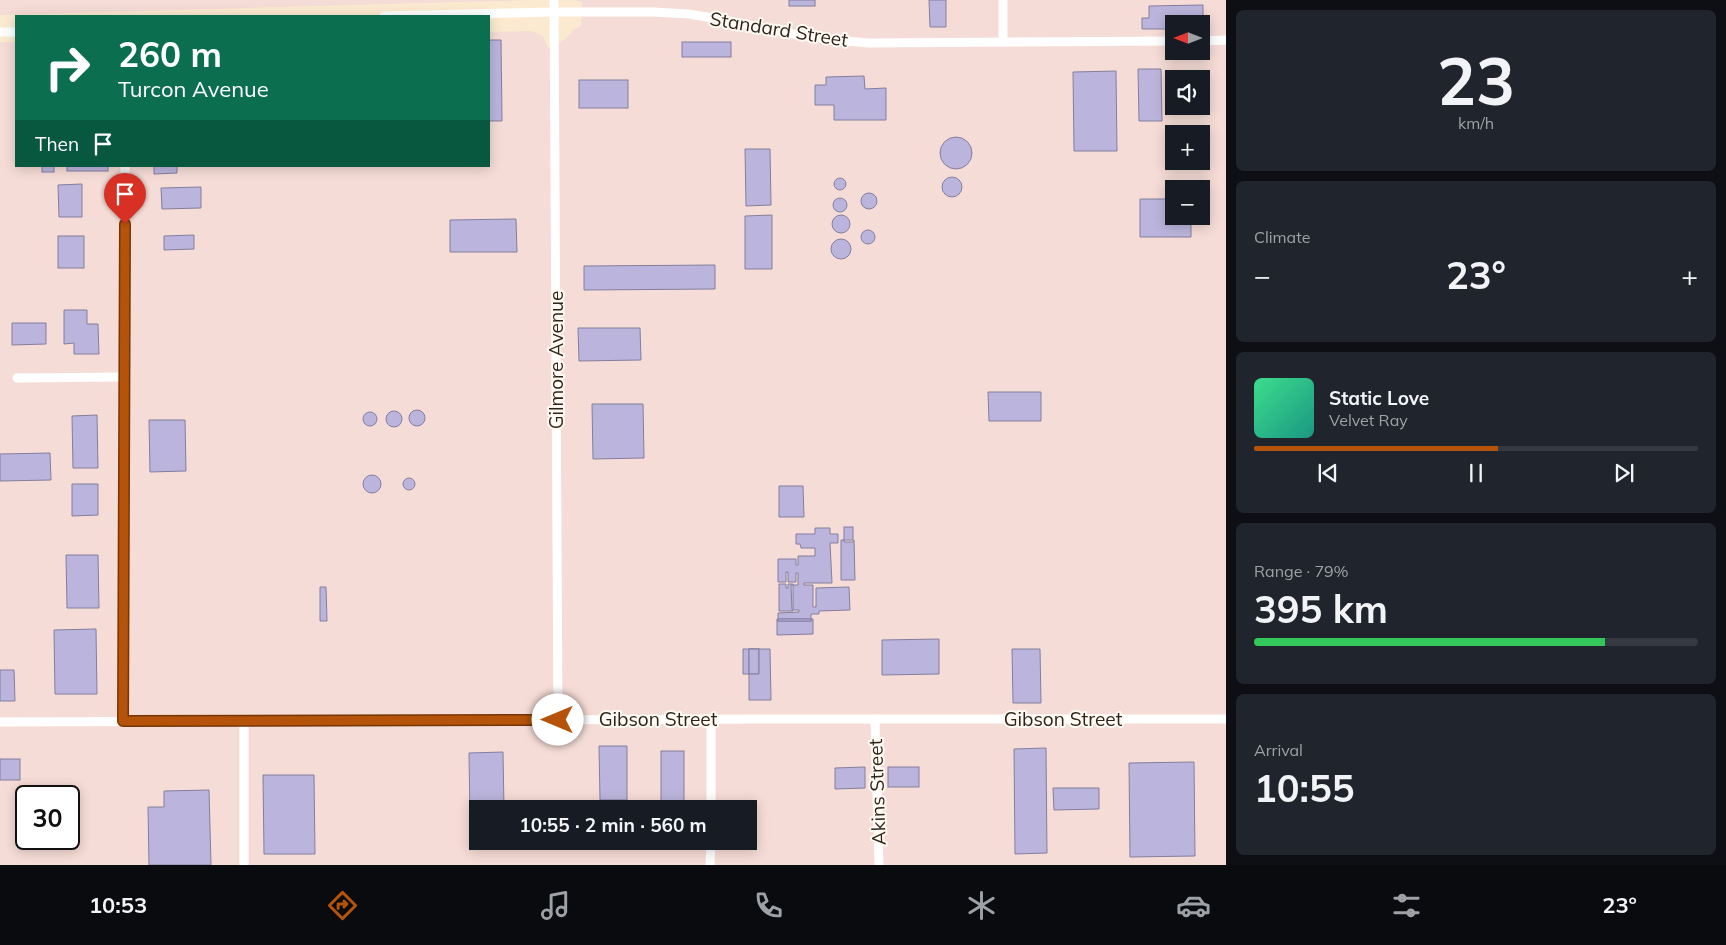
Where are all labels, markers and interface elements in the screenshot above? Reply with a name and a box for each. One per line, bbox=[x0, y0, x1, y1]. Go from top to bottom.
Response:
street label: Standard Street bbox=[708, 6, 850, 52]
north arrow bbox=[1165, 15, 1210, 60]
map controls bbox=[1165, 15, 1210, 225]
text: 260 m bbox=[118, 32, 222, 76]
icon: right bbox=[35, 35, 100, 100]
text: 23 bbox=[1437, 40, 1515, 121]
button: sound bbox=[1165, 70, 1210, 115]
text: Turcon Avenue bbox=[118, 75, 269, 103]
text: km/h bbox=[1458, 113, 1494, 133]
button: + bbox=[1165, 125, 1210, 170]
icon: arrive bbox=[89, 130, 117, 158]
text: Then bbox=[35, 132, 79, 156]
pin bbox=[104, 173, 146, 224]
icon: arrive bbox=[111, 180, 139, 208]
button: − bbox=[1165, 180, 1210, 225]
text: Climate bbox=[1254, 227, 1310, 247]
text: 23° bbox=[1446, 251, 1506, 299]
text: − bbox=[1254, 258, 1271, 293]
text: + bbox=[1681, 258, 1698, 293]
street label: Gilmore Avenue bbox=[544, 291, 568, 429]
text: Static Love bbox=[1329, 386, 1429, 410]
text: Velvet Ray bbox=[1329, 410, 1408, 430]
icon: previous bbox=[1314, 459, 1342, 487]
icon: pause bbox=[1462, 459, 1490, 487]
icon: next bbox=[1610, 459, 1638, 487]
text: Range · 79% bbox=[1254, 561, 1349, 581]
text: 395 km bbox=[1254, 585, 1388, 633]
position arrow bbox=[531, 693, 583, 745]
street label: Gibson Street bbox=[599, 707, 718, 731]
street label: Gibson Street bbox=[1004, 707, 1123, 731]
street label: Akins Street bbox=[863, 738, 891, 846]
text: Arrival bbox=[1254, 740, 1303, 760]
text: 10:55 bbox=[1254, 764, 1355, 812]
speed limit sign: 30 bbox=[15, 785, 80, 850]
text: 10:55 · 2 min · 560 m bbox=[519, 813, 707, 837]
icon: directions bbox=[325, 888, 360, 923]
icon: music bbox=[538, 888, 573, 923]
icon: phone bbox=[751, 888, 786, 923]
icon: climate bbox=[964, 888, 999, 923]
icon: car bbox=[1176, 888, 1211, 923]
icon: filters bbox=[1389, 888, 1424, 923]
text: 10:53 bbox=[89, 891, 147, 919]
text: 23° bbox=[1602, 891, 1637, 919]

